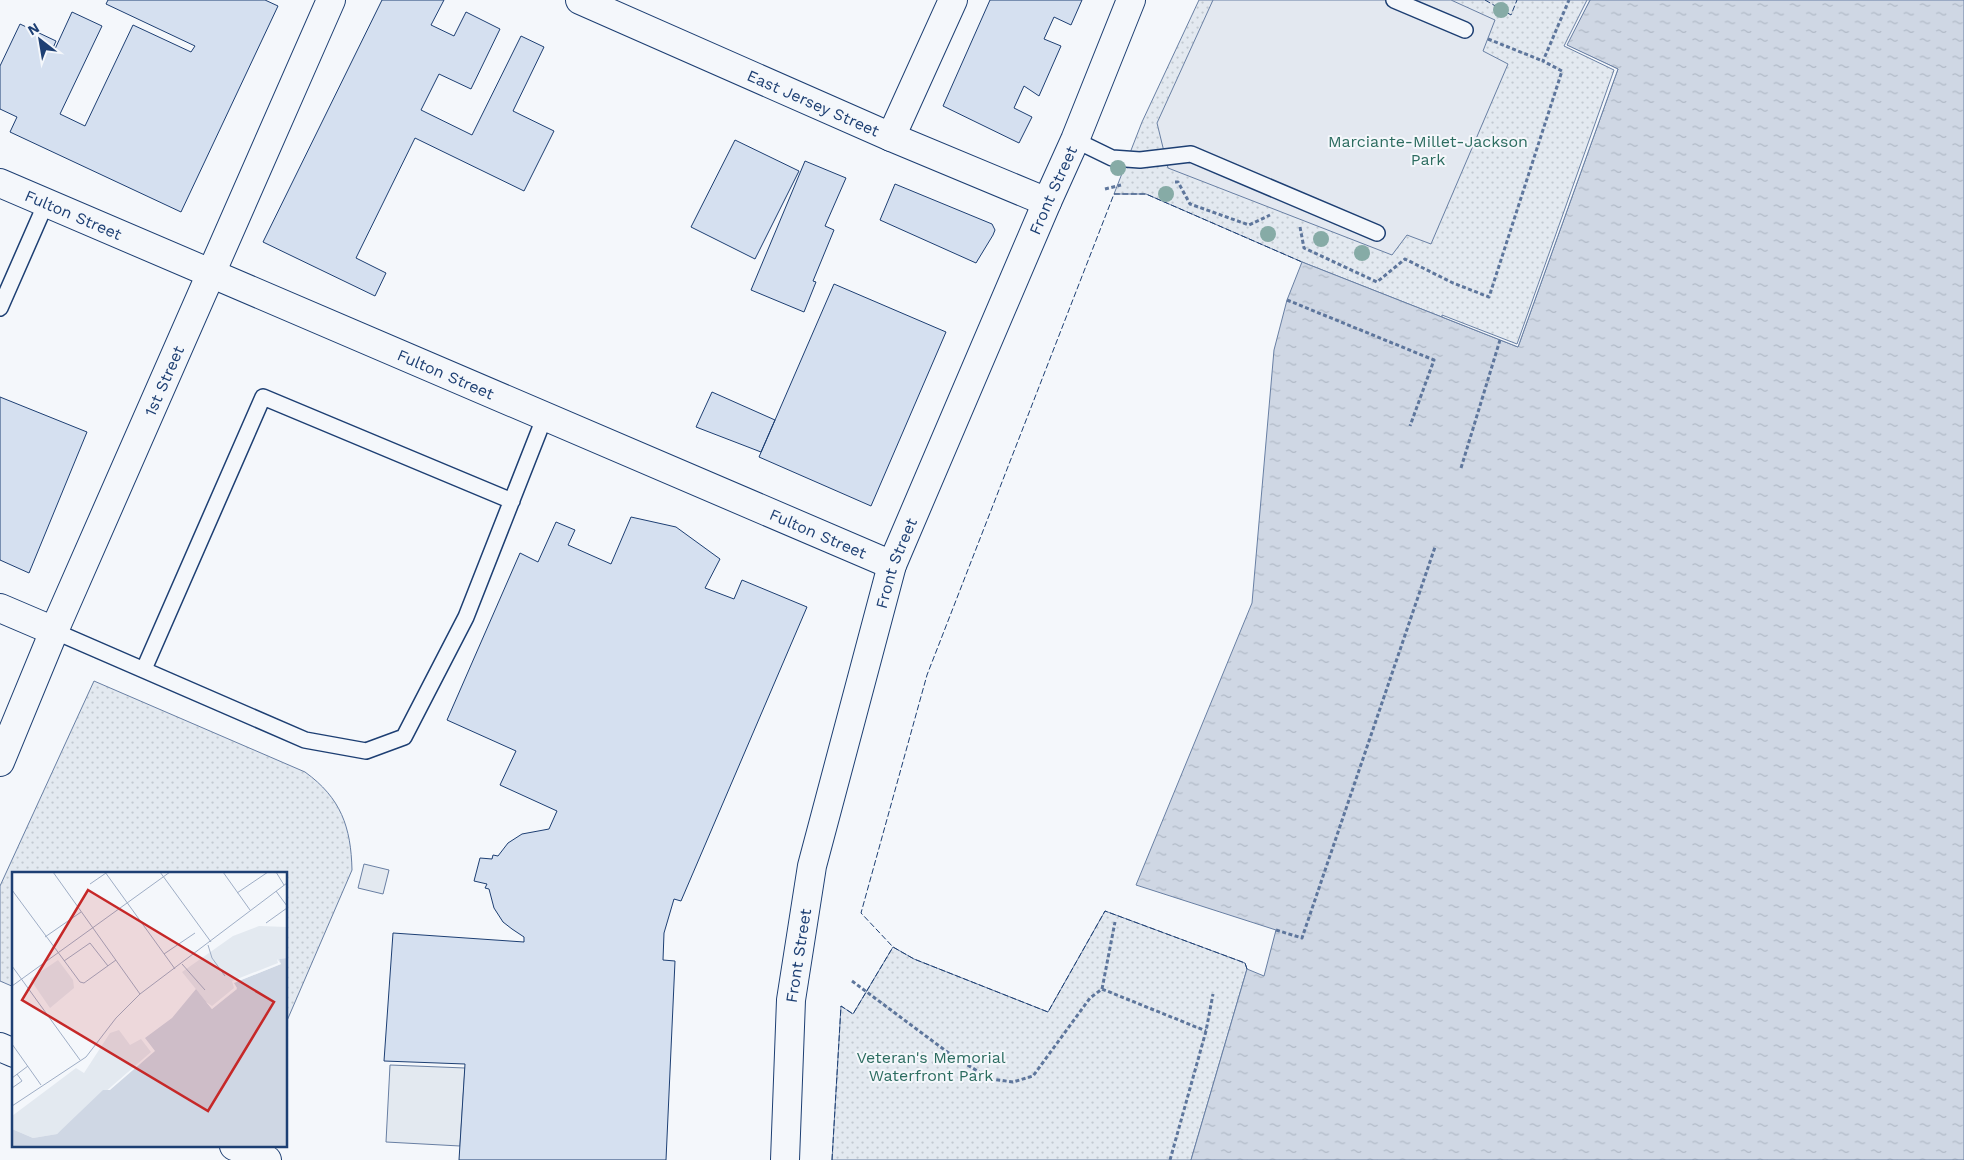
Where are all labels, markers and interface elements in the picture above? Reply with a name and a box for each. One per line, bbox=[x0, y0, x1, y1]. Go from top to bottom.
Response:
north arrow bbox=[15, 15, 65, 65]
text: N bbox=[25, 19, 42, 38]
street label: East Jersey Street bbox=[744, 66, 883, 141]
park label: Marciante-Millet-Jackson Park bbox=[1328, 132, 1528, 169]
street label: Front Street bbox=[1025, 143, 1081, 238]
street label: Fulton Street bbox=[22, 186, 125, 244]
street label: 1st Street bbox=[141, 342, 188, 419]
street label: Fulton Street bbox=[394, 345, 497, 404]
street label: Fulton Street bbox=[767, 505, 869, 563]
street label: Front Street bbox=[872, 515, 921, 611]
inset map bbox=[12, 872, 288, 1148]
street label: Front Street bbox=[782, 907, 815, 1004]
park label: Veteran's Memorial Waterfront Park bbox=[856, 1048, 1006, 1085]

